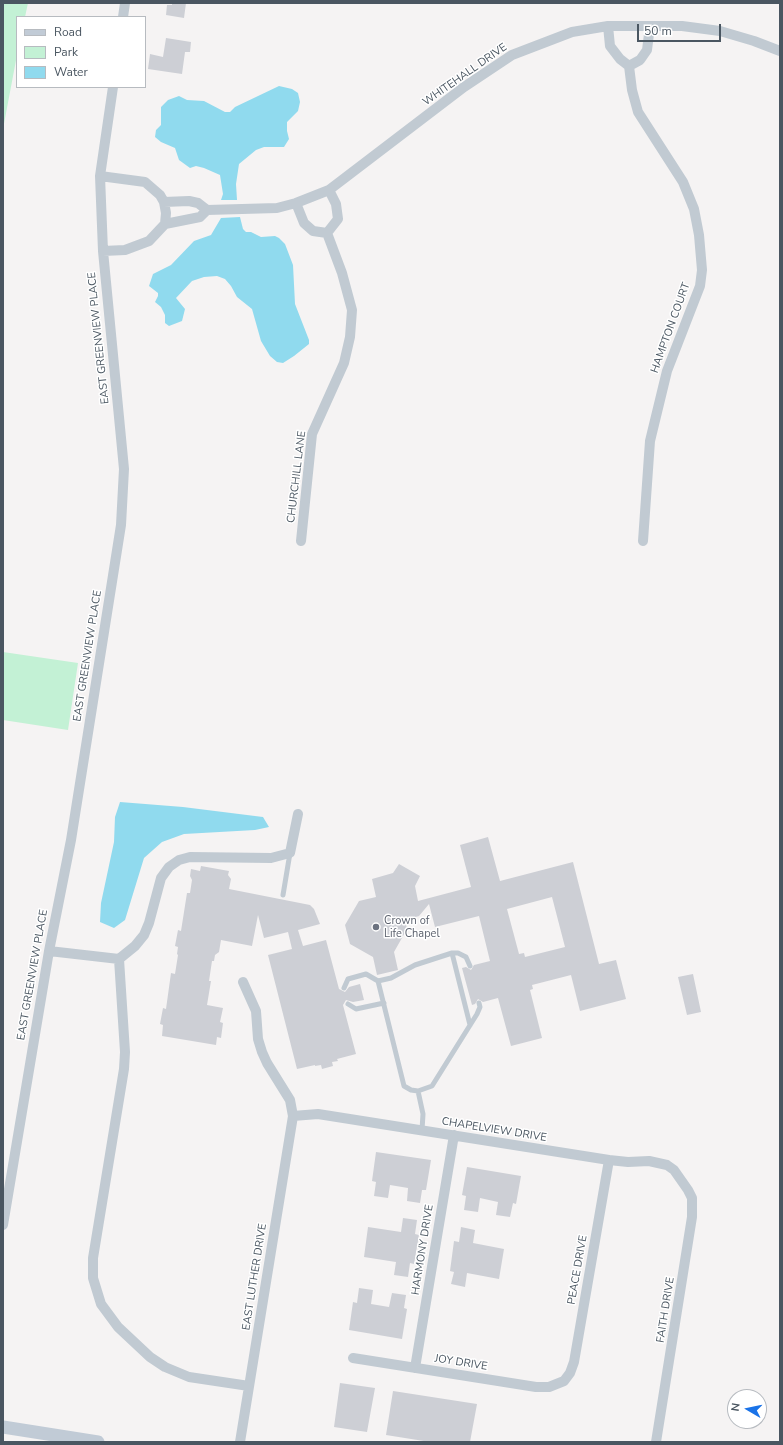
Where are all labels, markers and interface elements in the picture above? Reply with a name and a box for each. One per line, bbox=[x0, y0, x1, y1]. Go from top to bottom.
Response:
legend bbox=[16, 16, 146, 88]
scale bar bbox=[639, 16, 723, 42]
text: 50 m bbox=[644, 23, 672, 39]
text: Road bbox=[54, 24, 82, 40]
street label: WHITEHALL DRIVE bbox=[420, 41, 510, 109]
text: Park bbox=[54, 44, 78, 60]
text: Water bbox=[54, 64, 88, 80]
street label: EAST GREENVIEW PLACE bbox=[86, 271, 112, 405]
street label: HAMPTON COURT bbox=[648, 281, 694, 375]
street label: CHURCHILL LANE bbox=[285, 430, 309, 524]
street label: EAST GREENVIEW PLACE bbox=[71, 589, 105, 723]
street label: EAST GREENVIEW PLACE bbox=[15, 909, 51, 1041]
place label: Crown of Life Chapel bbox=[384, 914, 440, 940]
marker: Crown of Life Chapel bbox=[371, 922, 381, 932]
street label: CHAPELVIEW DRIVE bbox=[441, 1115, 547, 1145]
street label: HARMONY DRIVE bbox=[409, 1204, 437, 1296]
street label: EAST LUTHER DRIVE bbox=[240, 1223, 270, 1331]
street label: PEACE DRIVE bbox=[565, 1234, 591, 1306]
street label: FAITH DRIVE bbox=[654, 1276, 678, 1344]
street label: JOY DRIVE bbox=[434, 1352, 488, 1374]
north arrow bbox=[727, 1389, 767, 1429]
text: N bbox=[728, 1402, 744, 1412]

